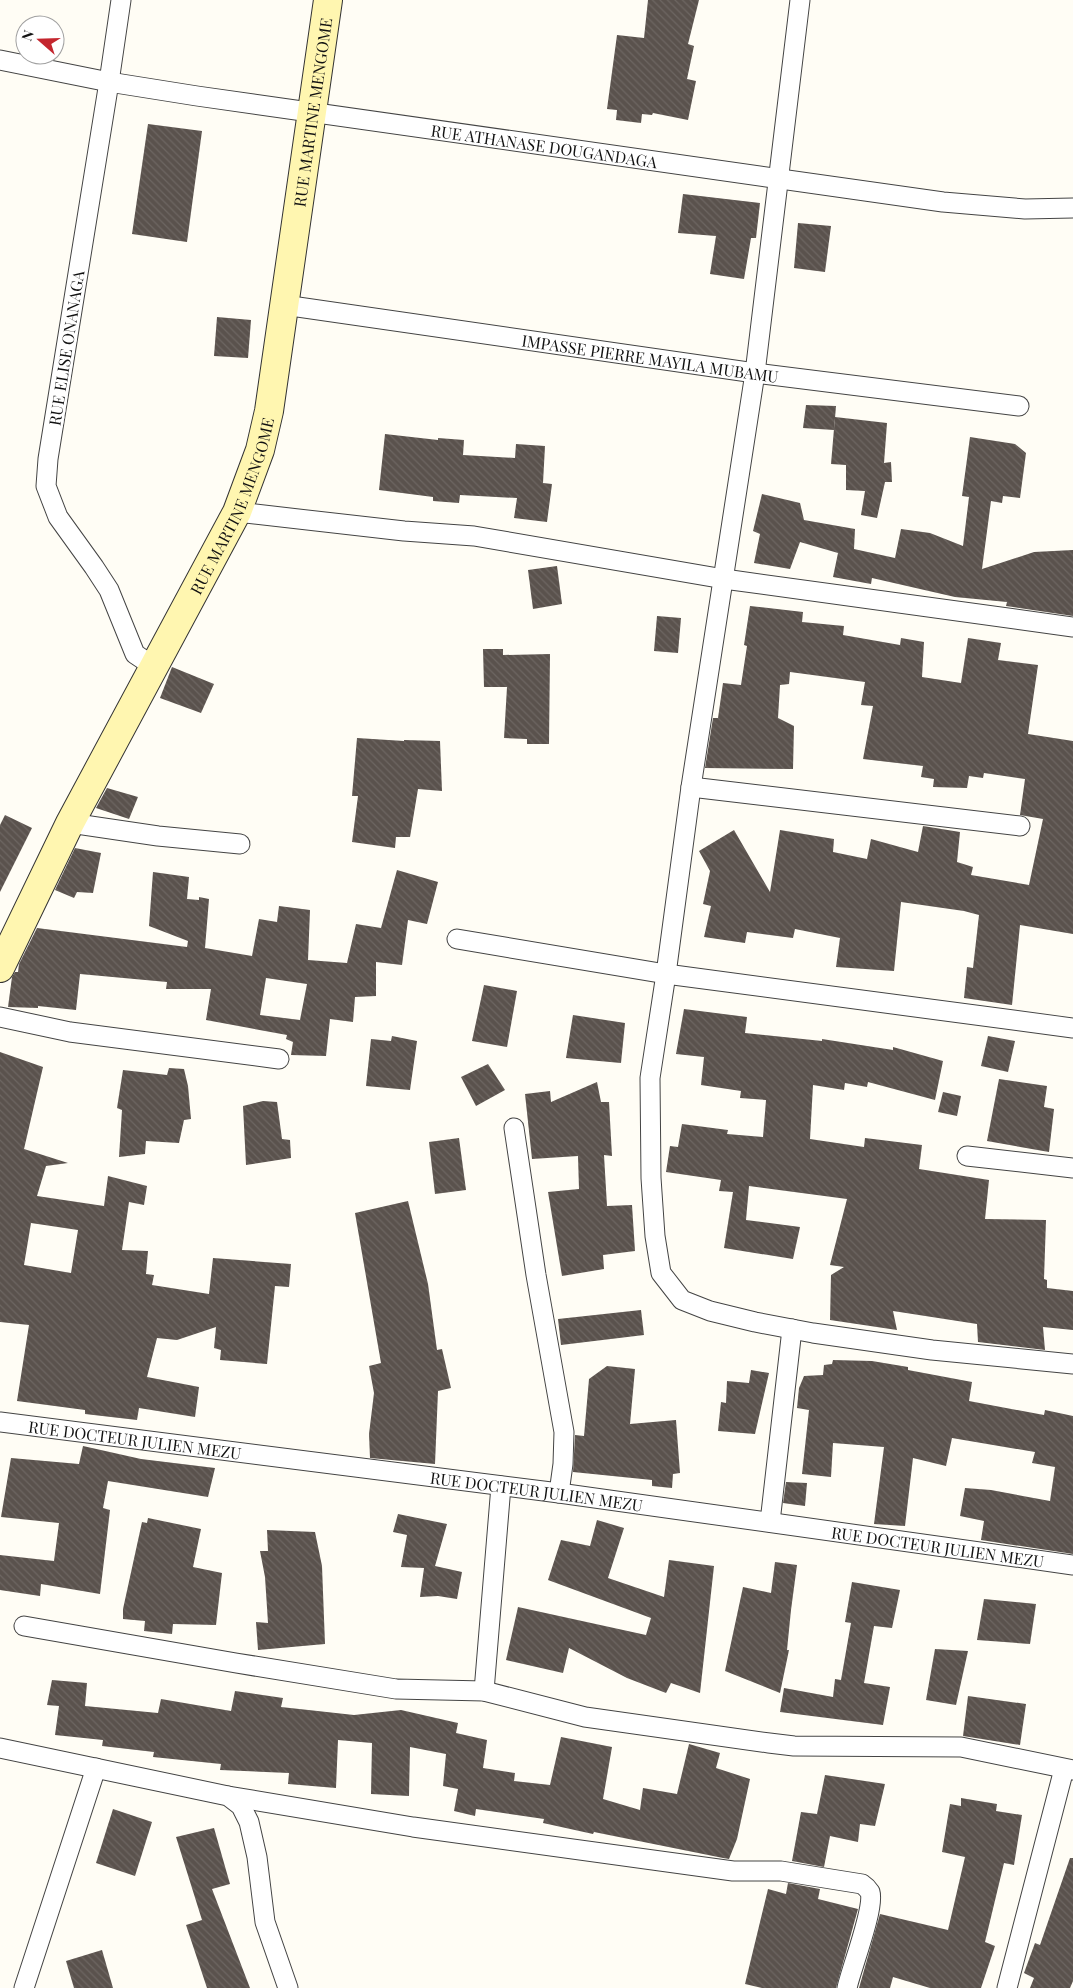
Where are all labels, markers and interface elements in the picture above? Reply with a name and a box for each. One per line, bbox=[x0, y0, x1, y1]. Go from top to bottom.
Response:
north arrow bbox=[15, 15, 65, 65]
street label: RUE MARTINE MENGOME bbox=[288, 16, 336, 208]
text: N bbox=[17, 27, 38, 43]
street label: RUE ATHANASE DOUGANDAGA bbox=[430, 119, 660, 172]
street label: RUE ELISE ONANAGA bbox=[43, 268, 89, 427]
street label: IMPASSE PIERRE MAYILA MUBAMU bbox=[520, 329, 780, 386]
street label: RUE MARTINE MENGOME bbox=[184, 415, 278, 598]
street label: RUE DOCTEUR JULIEN MEZU bbox=[27, 1415, 243, 1463]
street label: RUE DOCTEUR JULIEN MEZU bbox=[429, 1466, 644, 1515]
street label: RUE DOCTEUR JULIEN MEZU bbox=[830, 1521, 1045, 1571]

